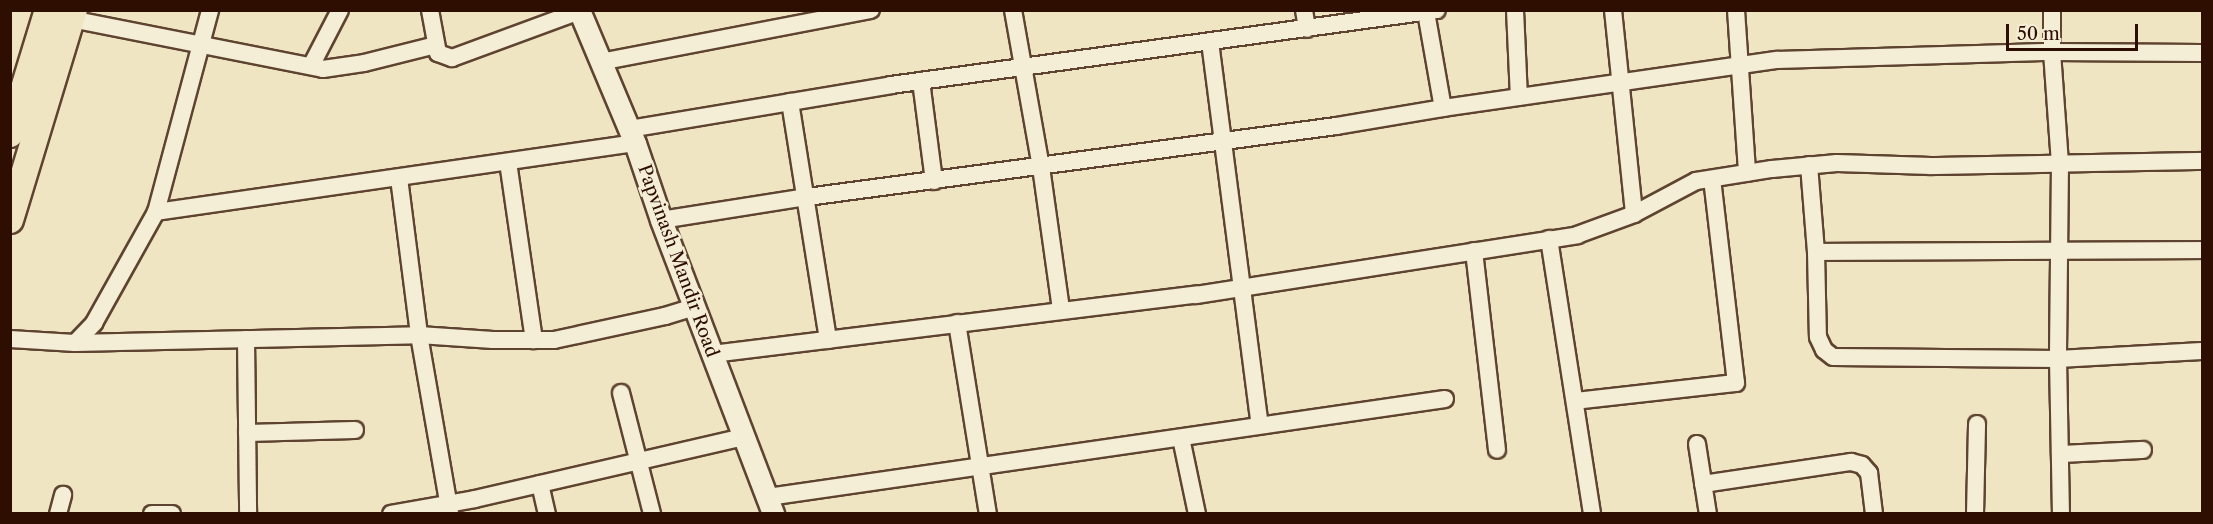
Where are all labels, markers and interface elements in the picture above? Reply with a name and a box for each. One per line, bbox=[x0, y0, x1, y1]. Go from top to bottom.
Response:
scale bar bbox=[2009, 12, 2141, 50]
text: 50 m bbox=[2017, 23, 2060, 45]
street label: Papvinash Mandir Road bbox=[633, 162, 723, 360]

